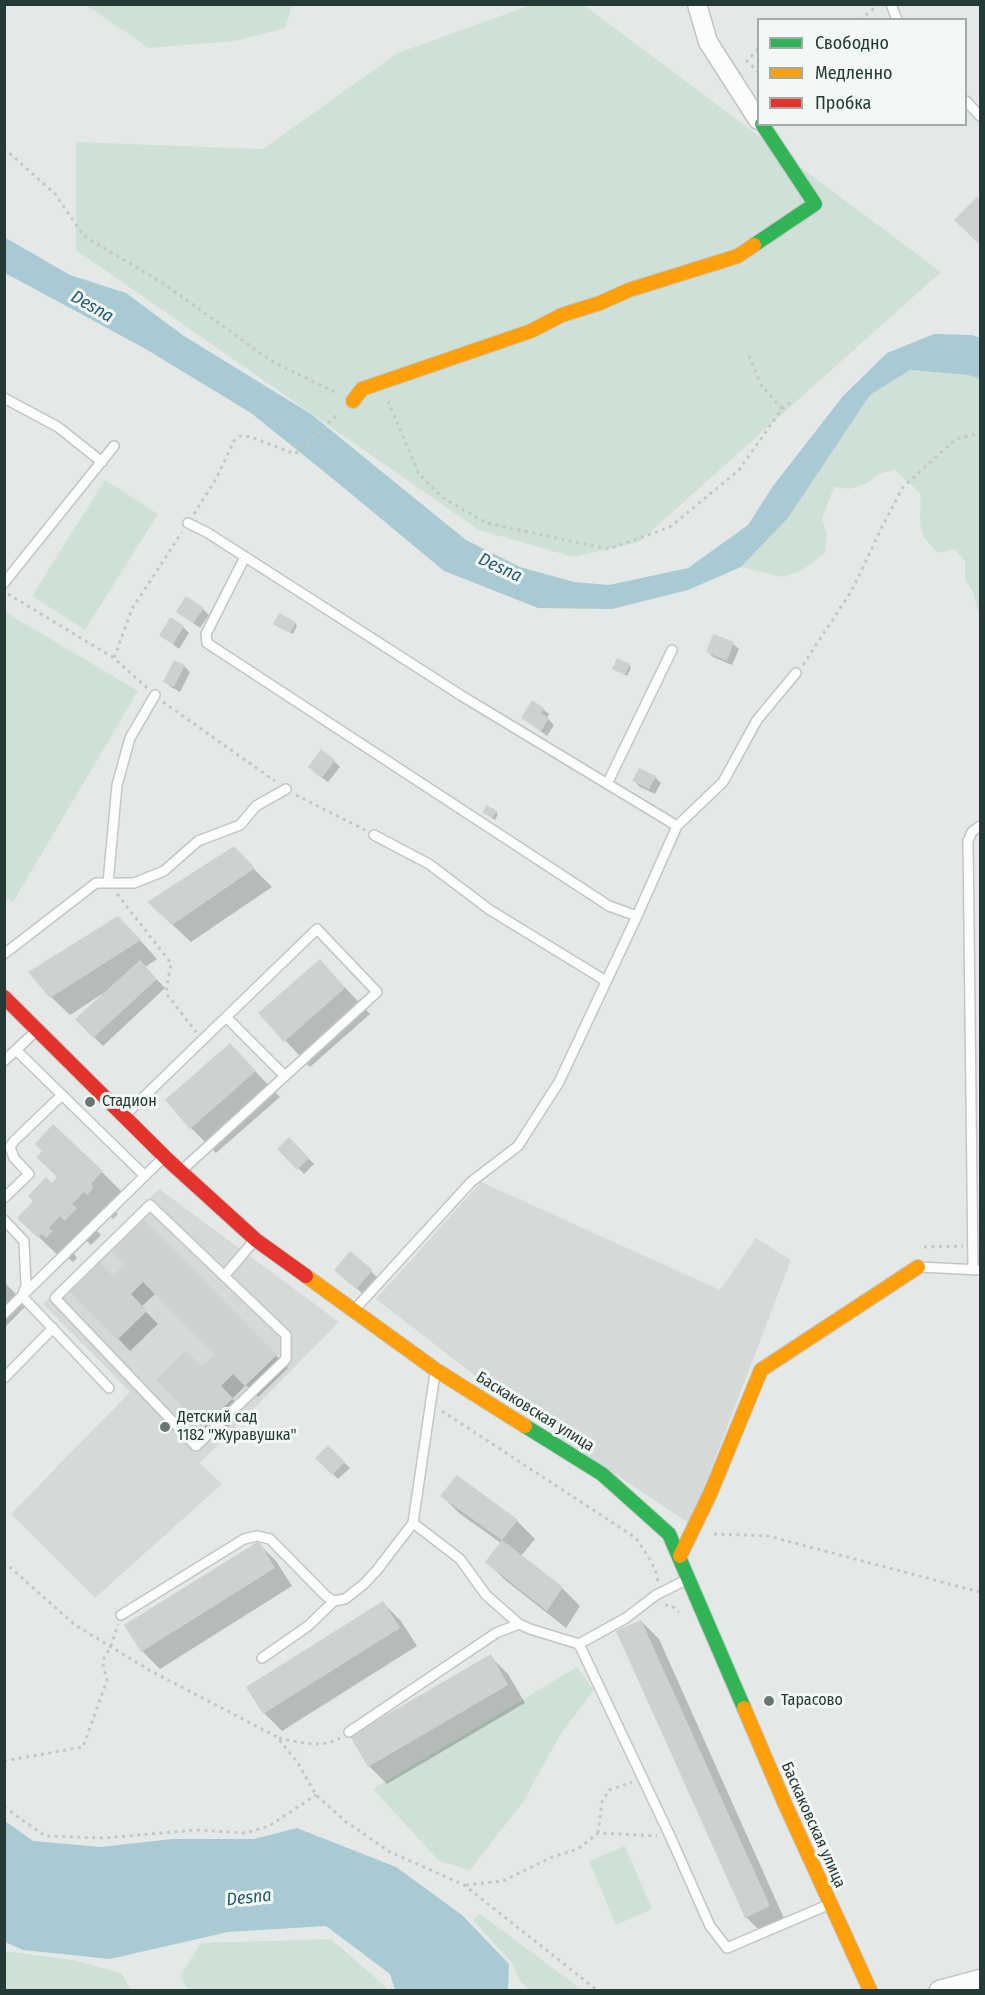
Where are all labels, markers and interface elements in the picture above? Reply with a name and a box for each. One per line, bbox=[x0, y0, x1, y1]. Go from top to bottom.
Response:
legend bbox=[757, 18, 967, 126]
text: Свободно bbox=[815, 32, 889, 54]
text: Медленно bbox=[815, 62, 893, 84]
text: Пробка bbox=[815, 92, 871, 114]
water label: Desna bbox=[67, 286, 117, 328]
water label: Desna bbox=[475, 549, 525, 587]
place label: Стадион bbox=[102, 1092, 157, 1112]
marker: Стадион bbox=[83, 1095, 97, 1109]
street label: Баскаковская улица bbox=[472, 1368, 598, 1456]
place label: Детский сад 1182 "Журавушка" bbox=[177, 1408, 296, 1446]
marker: Детский сад 1182 "Журавушка" bbox=[158, 1420, 172, 1434]
place label: Тарасово bbox=[781, 1691, 843, 1711]
marker: Тарасово bbox=[762, 1694, 776, 1708]
street label: Баскаковская улица bbox=[777, 1759, 849, 1891]
water label: Desna bbox=[225, 1885, 273, 1911]

